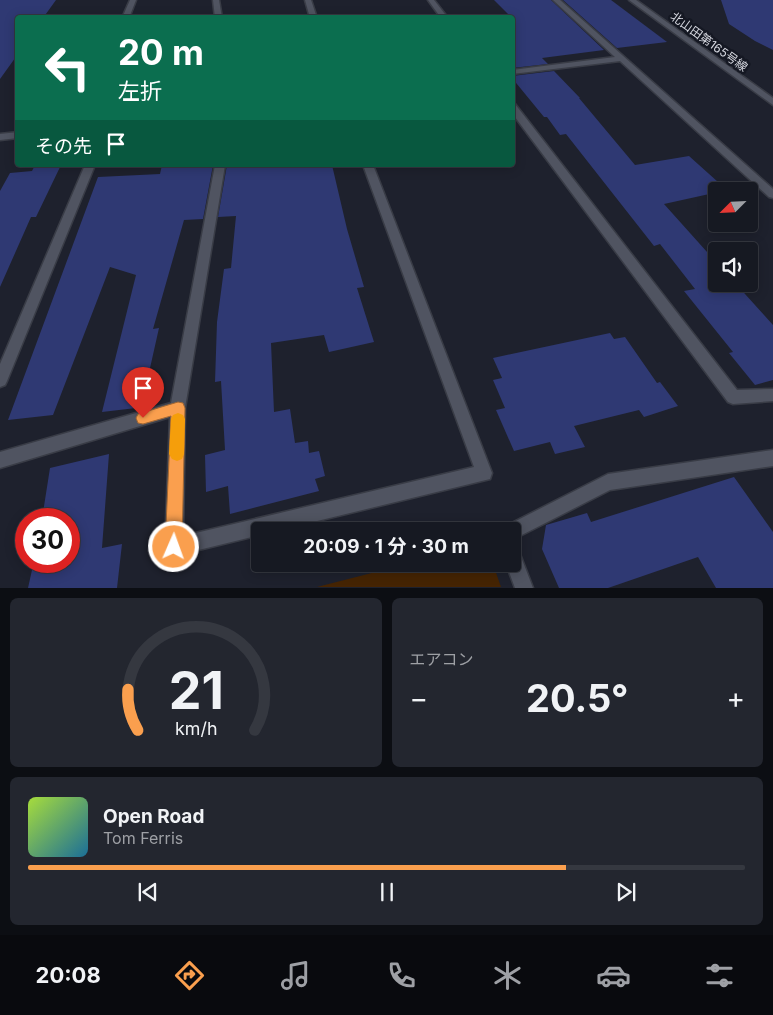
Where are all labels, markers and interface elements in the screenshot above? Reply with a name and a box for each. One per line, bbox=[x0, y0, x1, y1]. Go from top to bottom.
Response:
street label: 北山田第165号線 bbox=[668, 9, 751, 75]
text: 20 m bbox=[118, 31, 204, 73]
icon: left bbox=[35, 35, 100, 100]
text: 左折 bbox=[118, 78, 162, 104]
icon: arrive bbox=[102, 130, 130, 158]
text: その先 bbox=[35, 135, 92, 158]
north arrow bbox=[708, 182, 758, 232]
map controls bbox=[708, 182, 758, 292]
button: sound bbox=[708, 242, 758, 292]
pin bbox=[122, 367, 164, 418]
icon: arrive bbox=[129, 374, 157, 402]
speed limit sign: 30 bbox=[15, 508, 80, 573]
position arrow bbox=[147, 520, 199, 572]
text: 20:09 · 1 分 · 30 m bbox=[303, 535, 469, 558]
text: エアコン bbox=[410, 649, 474, 669]
text: 21 bbox=[168, 659, 223, 722]
text: 20.5° bbox=[526, 675, 628, 721]
text: − bbox=[410, 681, 428, 715]
text: + bbox=[726, 681, 745, 715]
text: km/h bbox=[175, 718, 217, 739]
text: Open Road bbox=[103, 805, 204, 828]
text: Tom Ferris bbox=[103, 828, 183, 848]
icon: previous bbox=[134, 878, 162, 906]
icon: pause bbox=[373, 878, 401, 906]
icon: next bbox=[612, 878, 640, 906]
icon: directions bbox=[172, 958, 207, 993]
icon: music bbox=[278, 958, 313, 993]
icon: phone bbox=[384, 958, 419, 993]
icon: climate bbox=[490, 958, 525, 993]
icon: car bbox=[596, 958, 631, 993]
icon: filters bbox=[702, 958, 737, 993]
text: 20:08 bbox=[36, 962, 101, 988]

